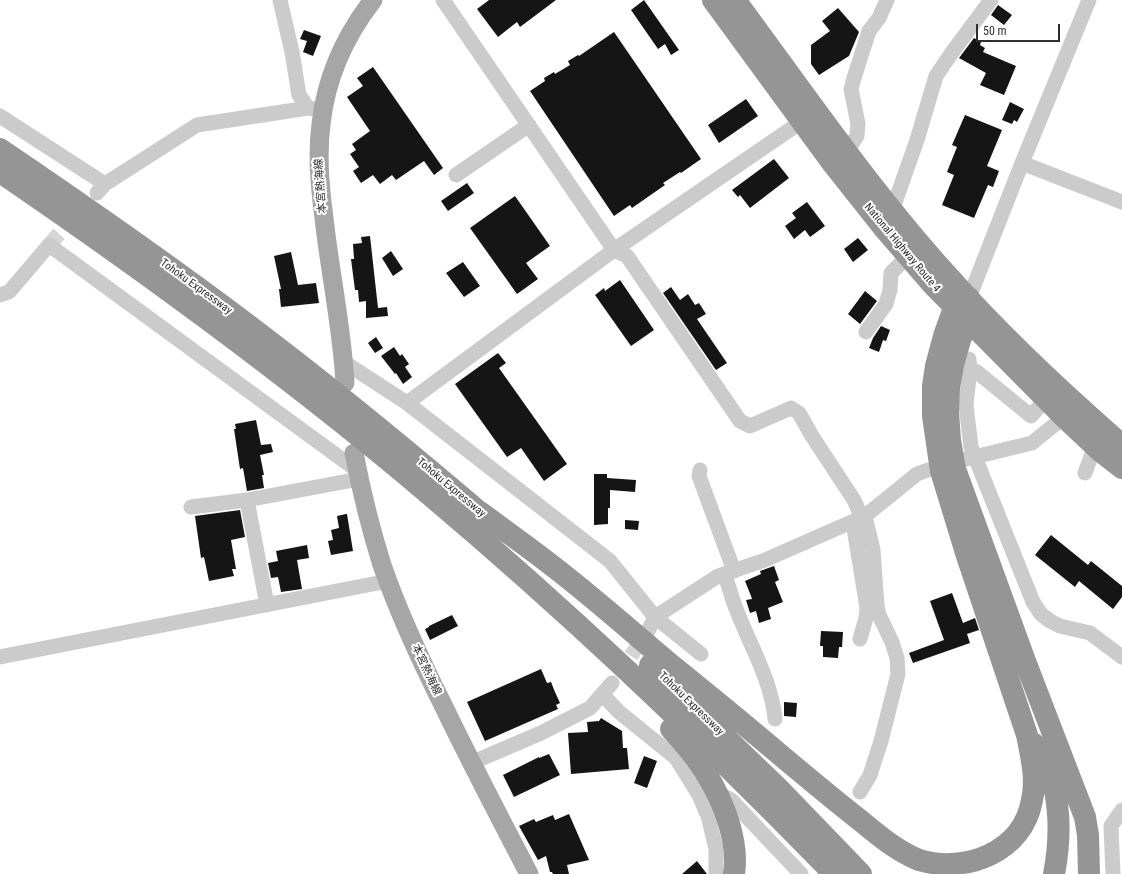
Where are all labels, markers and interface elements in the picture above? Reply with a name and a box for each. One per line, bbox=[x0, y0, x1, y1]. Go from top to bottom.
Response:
scale bar bbox=[978, 16, 1062, 42]
text: 50 m bbox=[983, 24, 1007, 38]
street label: 本宮熱海線 bbox=[312, 158, 330, 214]
street label: National Highway Route 4 bbox=[861, 201, 943, 295]
street label: Tohoku Expressway bbox=[158, 257, 234, 317]
street label: Tohoku Expressway bbox=[414, 455, 488, 521]
street label: 本宮熱海線 bbox=[408, 642, 444, 698]
street label: Tohoku Expressway bbox=[656, 670, 726, 738]

